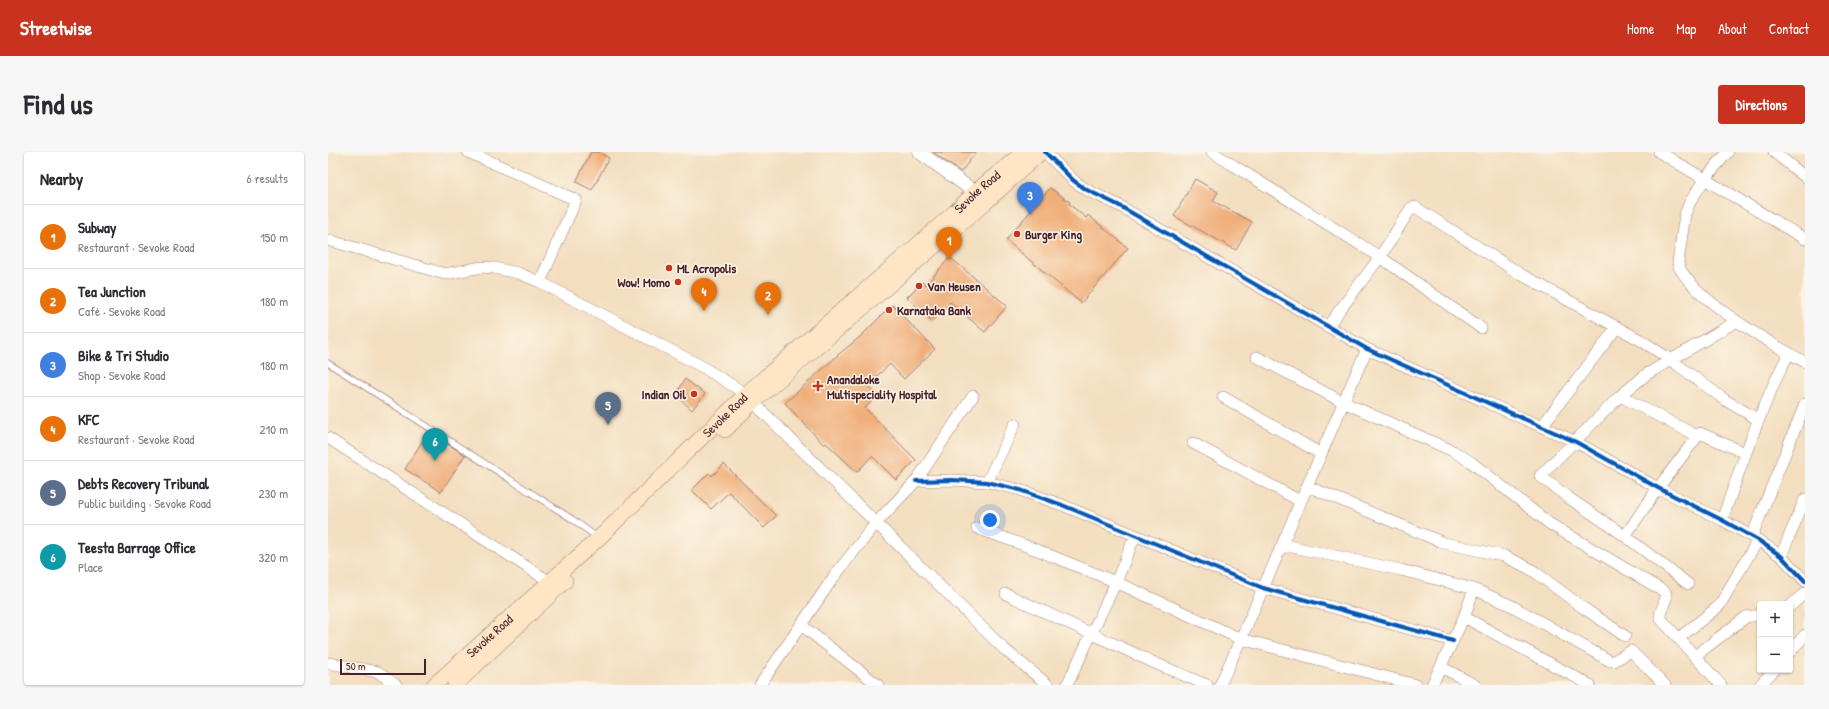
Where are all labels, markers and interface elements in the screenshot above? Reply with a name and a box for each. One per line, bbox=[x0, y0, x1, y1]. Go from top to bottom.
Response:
text: Streetwise bbox=[20, 15, 92, 41]
text: Home bbox=[1627, 19, 1654, 38]
text: Map bbox=[1676, 19, 1696, 38]
text: About bbox=[1718, 19, 1747, 38]
text: Contact bbox=[1769, 19, 1809, 38]
text: Find us bbox=[24, 85, 93, 123]
button: Directions bbox=[1718, 85, 1805, 124]
street label: Sevoke Road bbox=[950, 166, 1004, 217]
text: Nearby bbox=[40, 167, 83, 190]
text: 6 results bbox=[247, 169, 288, 187]
pin: 3 bbox=[1017, 182, 1043, 215]
text: Subway bbox=[78, 217, 116, 238]
place label: Burger King bbox=[1025, 225, 1082, 244]
pin: 1 bbox=[936, 227, 962, 260]
text: 1 bbox=[51, 228, 55, 246]
text: 150 m bbox=[260, 228, 288, 246]
marker: Burger King bbox=[1012, 229, 1022, 239]
text: Restaurant · Sevoke Road bbox=[78, 238, 194, 256]
place label: ML Acropolis bbox=[677, 259, 736, 278]
marker: ML Acropolis bbox=[664, 263, 674, 273]
place label: Wow! Momo bbox=[617, 273, 671, 291]
marker: Wow! Momo bbox=[673, 277, 683, 287]
place label: Van Heusen bbox=[927, 277, 981, 295]
pin: 4 bbox=[691, 278, 717, 311]
text: Tea Junction bbox=[78, 281, 146, 302]
marker: Van Heusen bbox=[914, 281, 924, 291]
pin: 2 bbox=[755, 282, 781, 315]
text: 2 bbox=[50, 292, 56, 310]
text: 180 m bbox=[260, 292, 288, 310]
place label: Karnataka Bank bbox=[897, 301, 971, 319]
text: Café · Sevoke Road bbox=[78, 302, 165, 320]
marker: Karnataka Bank bbox=[884, 305, 894, 315]
text: Bike & Tri Studio bbox=[78, 345, 169, 366]
text: 3 bbox=[50, 356, 56, 374]
text: 180 m bbox=[260, 356, 288, 374]
text: Shop · Sevoke Road bbox=[78, 366, 165, 384]
place label: Anandaloke Multispeciality Hospital bbox=[827, 370, 937, 404]
marker: Anandaloke Multispeciality Hospital bbox=[812, 380, 824, 392]
place label: Indian Oil bbox=[642, 385, 687, 403]
marker: Indian Oil bbox=[689, 389, 699, 399]
street label: Sevoke Road bbox=[698, 389, 751, 441]
pin: 5 bbox=[595, 392, 621, 425]
text: KFC bbox=[78, 409, 100, 430]
text: 4 bbox=[51, 420, 55, 438]
text: 210 m bbox=[260, 420, 288, 438]
pin: 6 bbox=[422, 428, 448, 461]
text: Restaurant · Sevoke Road bbox=[78, 430, 194, 448]
text: Debts Recovery Tribunal bbox=[78, 473, 209, 494]
text: 5 bbox=[50, 484, 56, 502]
text: 230 m bbox=[258, 484, 288, 502]
text: Public building · Sevoke Road bbox=[78, 494, 211, 512]
your location bbox=[980, 510, 1000, 530]
text: Teesta Barrage Office bbox=[78, 537, 196, 558]
text: 6 bbox=[50, 548, 56, 566]
text: 320 m bbox=[258, 548, 288, 566]
text: Place bbox=[78, 558, 103, 576]
map controls bbox=[1757, 601, 1793, 673]
button: + bbox=[1757, 601, 1793, 637]
street label: Sevoke Road bbox=[462, 610, 516, 661]
button: − bbox=[1757, 637, 1793, 673]
scale bar bbox=[340, 657, 426, 676]
text: 50 m bbox=[346, 659, 366, 673]

